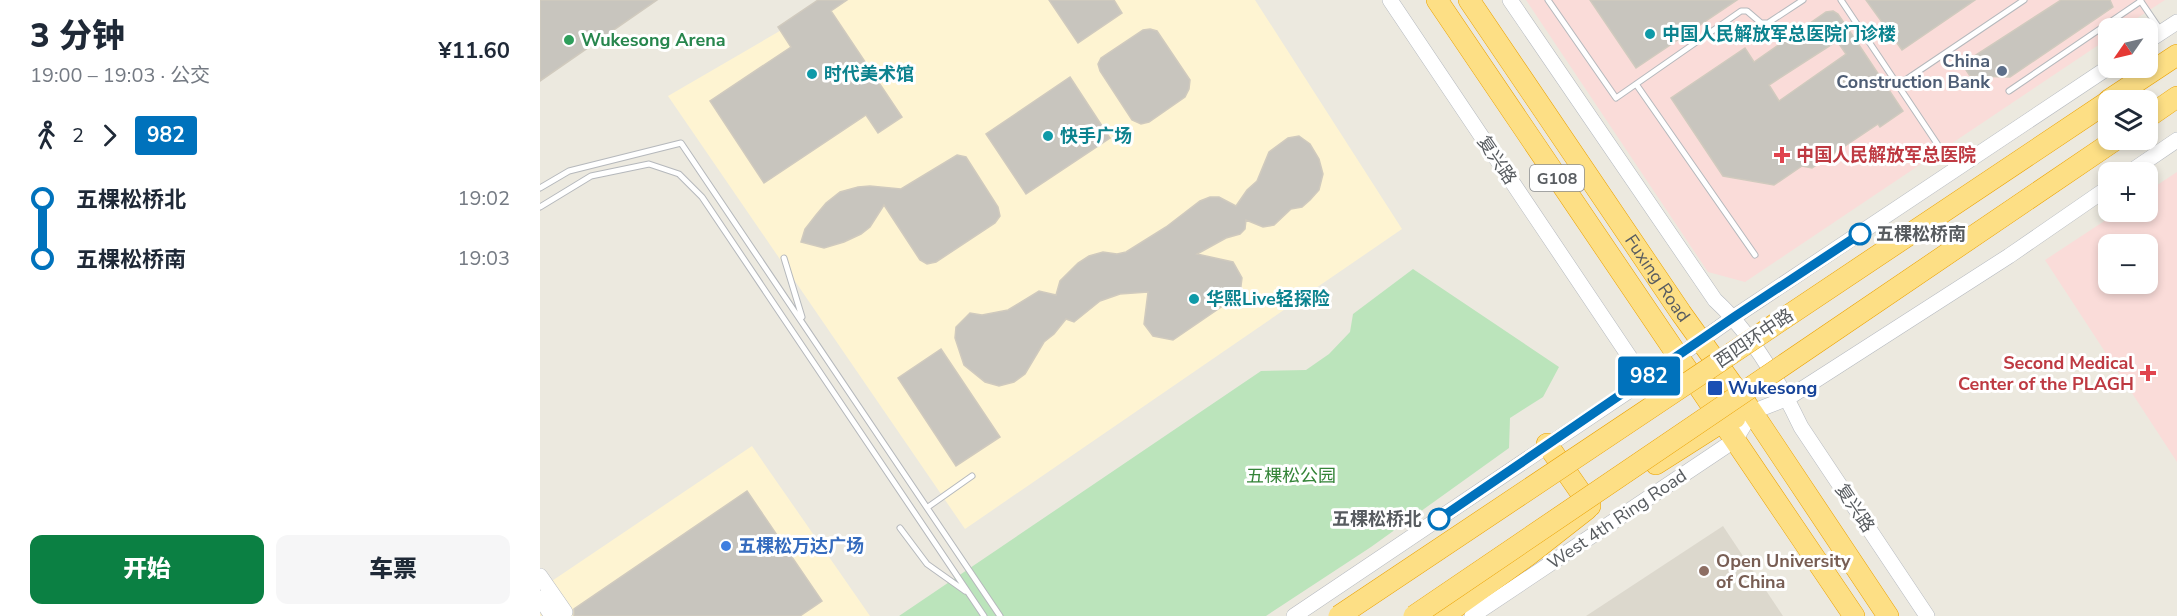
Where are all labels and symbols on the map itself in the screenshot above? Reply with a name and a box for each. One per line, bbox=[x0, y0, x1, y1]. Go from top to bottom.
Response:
north arrow bbox=[2098, 18, 2158, 78]
place label: 中国人民解放军总医院门诊楼 bbox=[1662, 22, 1896, 46]
marker: 中国人民解放军总医院门诊楼 bbox=[1643, 27, 1657, 41]
place label: Wukesong Arena bbox=[581, 28, 726, 52]
marker: Wukesong Arena bbox=[562, 33, 576, 47]
place label: China Construction Bank bbox=[1836, 49, 1990, 94]
place label: 时代美术馆 bbox=[824, 62, 914, 86]
marker: China Construction Bank bbox=[1995, 64, 2009, 78]
marker: 时代美术馆 bbox=[805, 67, 819, 81]
place label: 快手广场 bbox=[1060, 124, 1132, 148]
marker: 快手广场 bbox=[1041, 129, 1055, 143]
street label: 复兴路 bbox=[1472, 131, 1522, 189]
place label: 中国人民解放军总医院 bbox=[1796, 143, 1976, 167]
marker: 中国人民解放军总医院 bbox=[1773, 146, 1791, 164]
road number: G108 bbox=[1530, 165, 1584, 191]
place label: 五棵松桥南 bbox=[1876, 222, 1966, 246]
marker: 五棵松桥南 bbox=[1849, 223, 1871, 245]
street label: Fuxing Road bbox=[1619, 230, 1696, 327]
place label: 华熙Live轻探险 bbox=[1206, 287, 1330, 311]
marker: 华熙Live轻探险 bbox=[1187, 292, 1201, 306]
street label: 西四环中路 bbox=[1710, 303, 1798, 373]
place label: Second Medical Center of the PLAGH bbox=[1958, 351, 2134, 396]
line badge: 982 bbox=[1614, 356, 1684, 395]
marker: Second Medical Center of the PLAGH bbox=[2139, 364, 2157, 382]
place label: Wukesong bbox=[1728, 376, 1817, 400]
marker: Wukesong bbox=[1706, 379, 1724, 397]
street label: West 4th Ring Road bbox=[1543, 463, 1691, 575]
park label: 五棵松公园 bbox=[1246, 464, 1336, 488]
street label: 复兴路 bbox=[1830, 479, 1880, 537]
place label: 五棵松桥北 bbox=[1332, 507, 1422, 531]
marker: 五棵松桥北 bbox=[1428, 508, 1450, 530]
place label: 五棵松万达广场 bbox=[738, 534, 864, 558]
marker: 五棵松万达广场 bbox=[719, 539, 733, 553]
place label: Open University of China bbox=[1716, 549, 1851, 594]
marker: Open University of China bbox=[1697, 564, 1711, 578]

